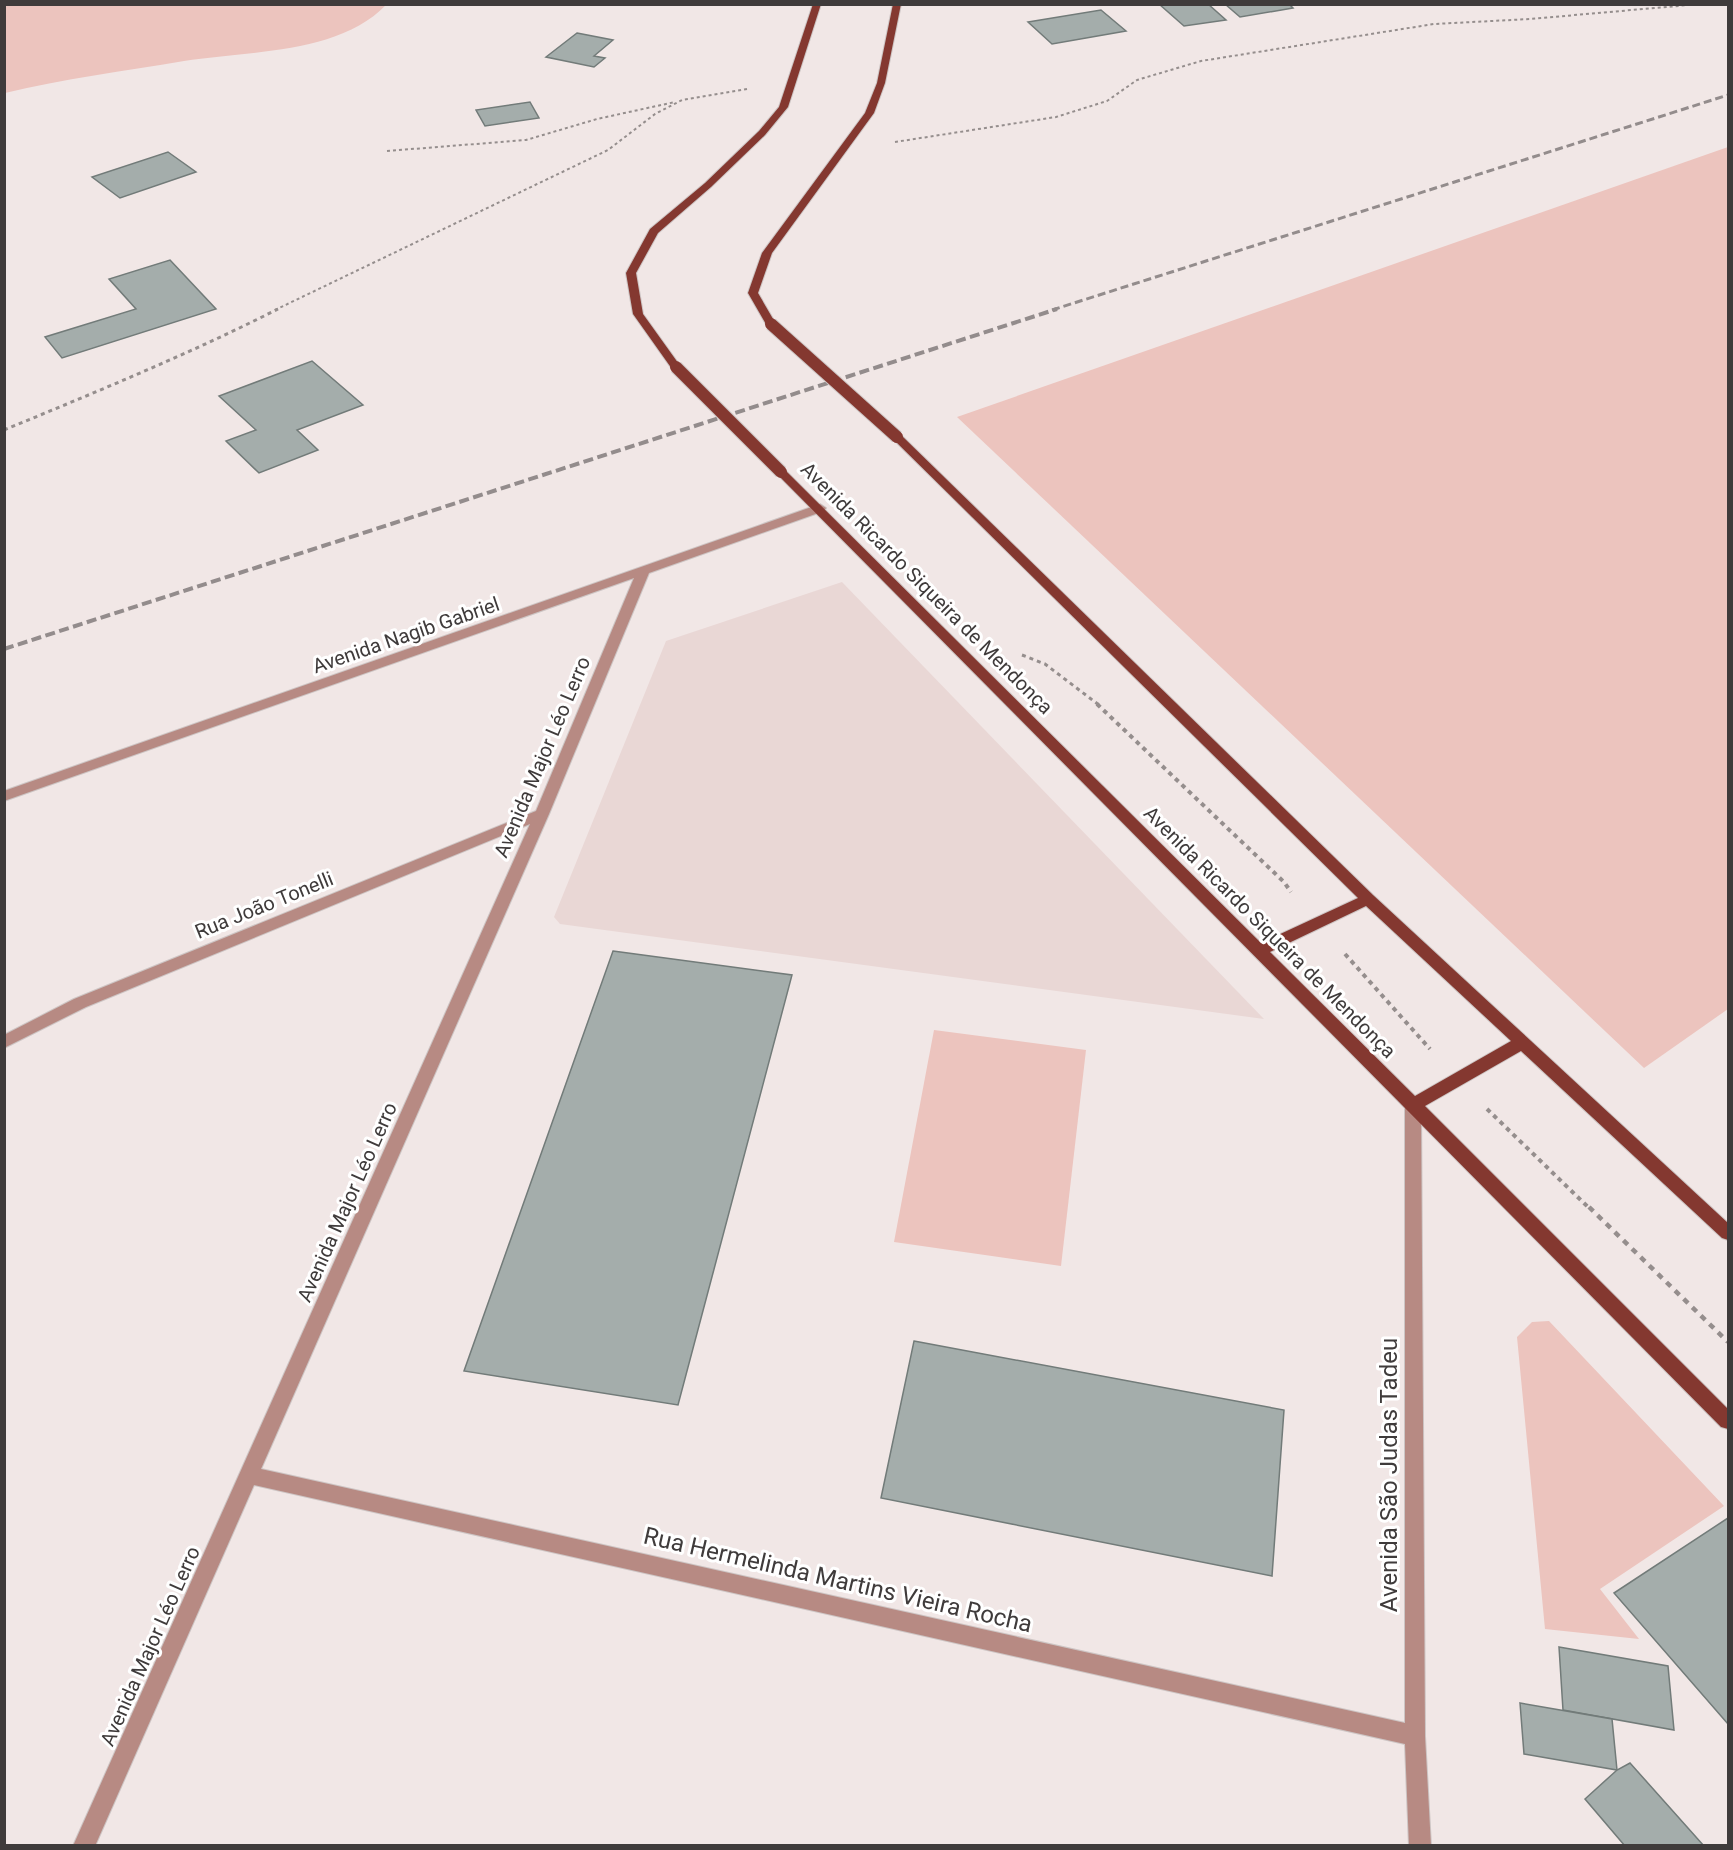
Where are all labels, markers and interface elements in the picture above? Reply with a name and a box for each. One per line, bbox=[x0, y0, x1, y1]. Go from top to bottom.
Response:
street label: Avenida Ricardo Siqueira de Mendonça bbox=[796, 457, 1058, 719]
street label: Avenida Nagib Gabriel bbox=[309, 592, 503, 678]
street label: Avenida Major Léo Lerro bbox=[489, 653, 595, 861]
street label: Avenida Ricardo Siqueira de Mendonça bbox=[1139, 801, 1401, 1063]
street label: Rua João Tonelli bbox=[191, 866, 337, 944]
street label: Avenida Major Léo Lerro bbox=[292, 1098, 402, 1306]
street label: Avenida São Judas Tadeu bbox=[1375, 1338, 1403, 1612]
street label: Rua Hermelinda Martins Vieira Rocha bbox=[641, 1522, 1035, 1638]
street label: Avenida Major Léo Lerro bbox=[95, 1542, 205, 1750]

